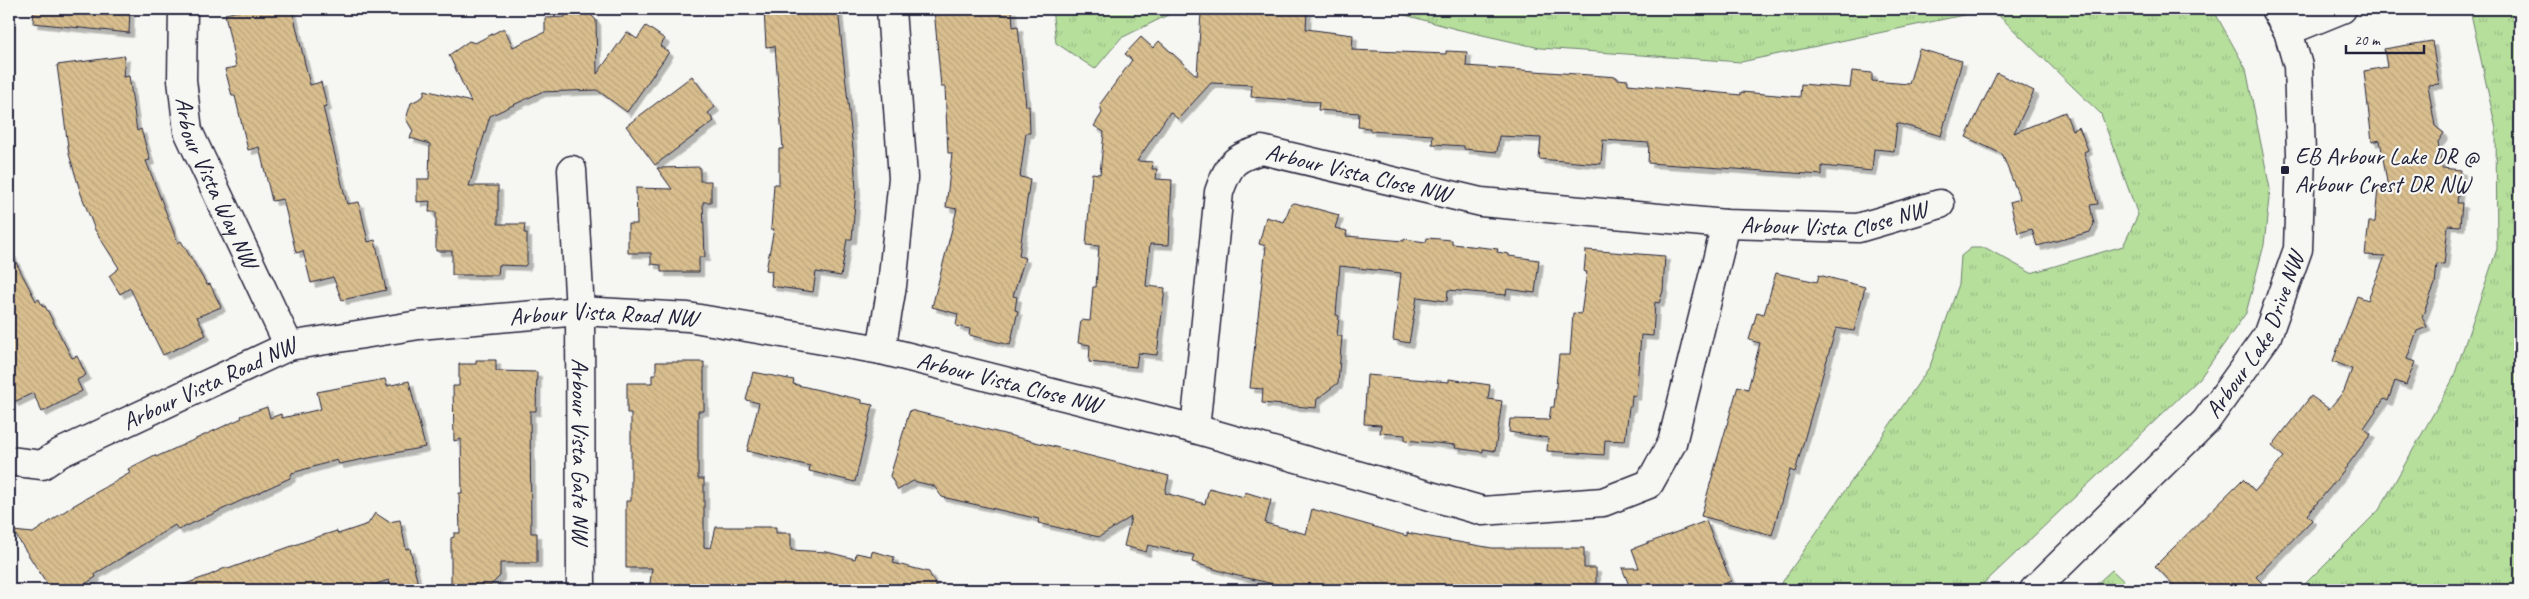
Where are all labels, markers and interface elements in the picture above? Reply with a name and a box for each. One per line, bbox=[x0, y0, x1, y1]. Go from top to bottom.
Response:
scale bar bbox=[2346, 22, 2424, 54]
text: 20 m bbox=[2354, 31, 2381, 50]
street label: Arbour Vista Way NW bbox=[169, 96, 267, 277]
street label: Arbour Vista Close NW bbox=[1263, 136, 1458, 210]
place label: EB Arbour Lake DR @ Arbour Crest DR NW bbox=[2295, 141, 2480, 199]
marker: EB Arbour Lake DR @ Arbour Crest DR NW bbox=[2279, 164, 2291, 176]
street label: Arbour Vista Close NW bbox=[1740, 192, 1935, 243]
street label: Arbour Lake Drive NW bbox=[2198, 244, 2312, 424]
street label: Arbour Vista Road NW bbox=[508, 295, 704, 334]
street label: Arbour Vista Road NW bbox=[117, 328, 304, 437]
street label: Arbour Vista Close NW bbox=[914, 345, 1109, 421]
street label: Arbour Vista Gate NW bbox=[565, 358, 596, 548]

